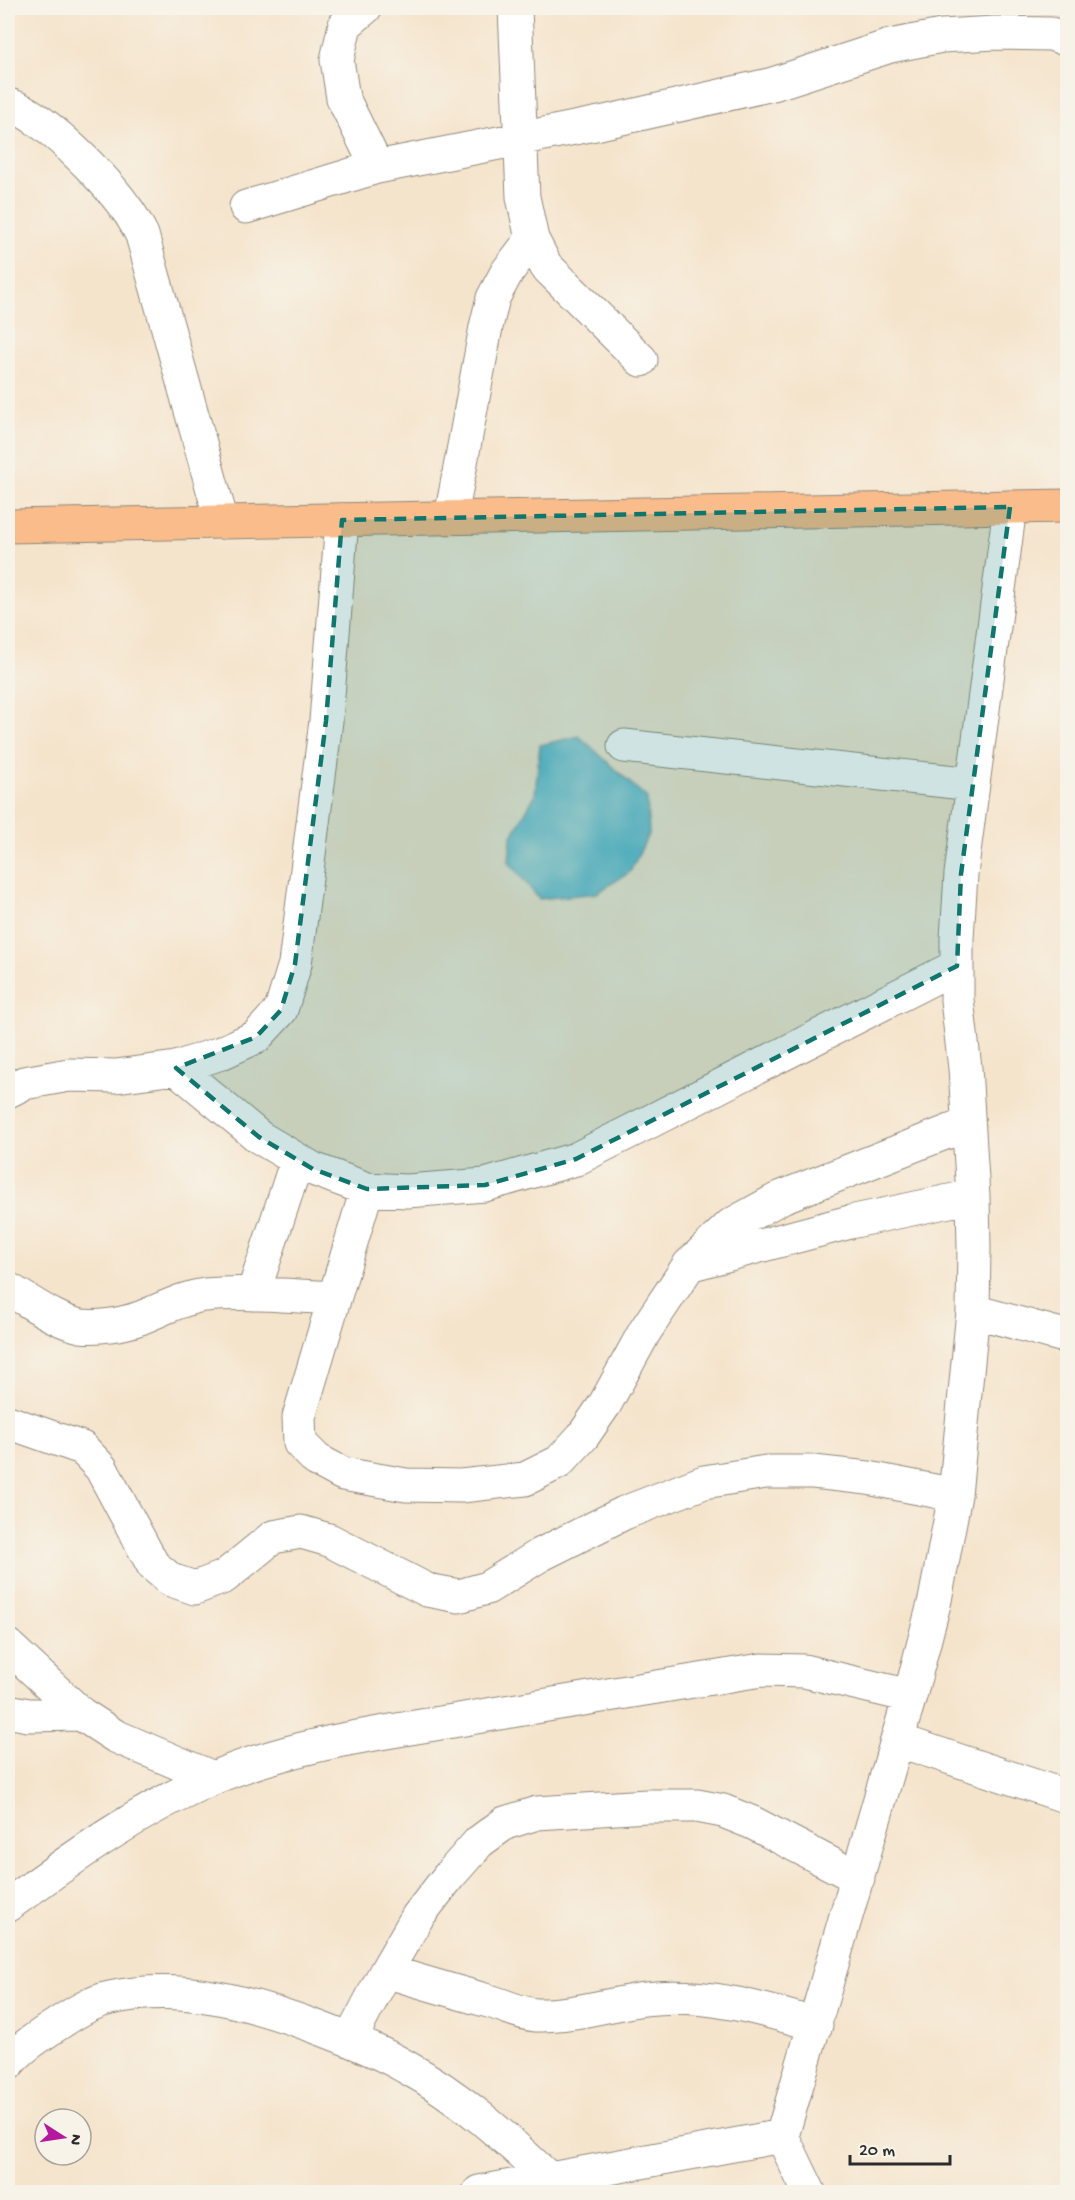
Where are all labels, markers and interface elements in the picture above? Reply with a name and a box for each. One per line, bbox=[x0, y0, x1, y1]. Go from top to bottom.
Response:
north arrow bbox=[33, 2107, 93, 2167]
scale bar bbox=[850, 2128, 950, 2166]
text: N bbox=[64, 2132, 85, 2147]
text: 20 m bbox=[859, 2141, 895, 2162]

